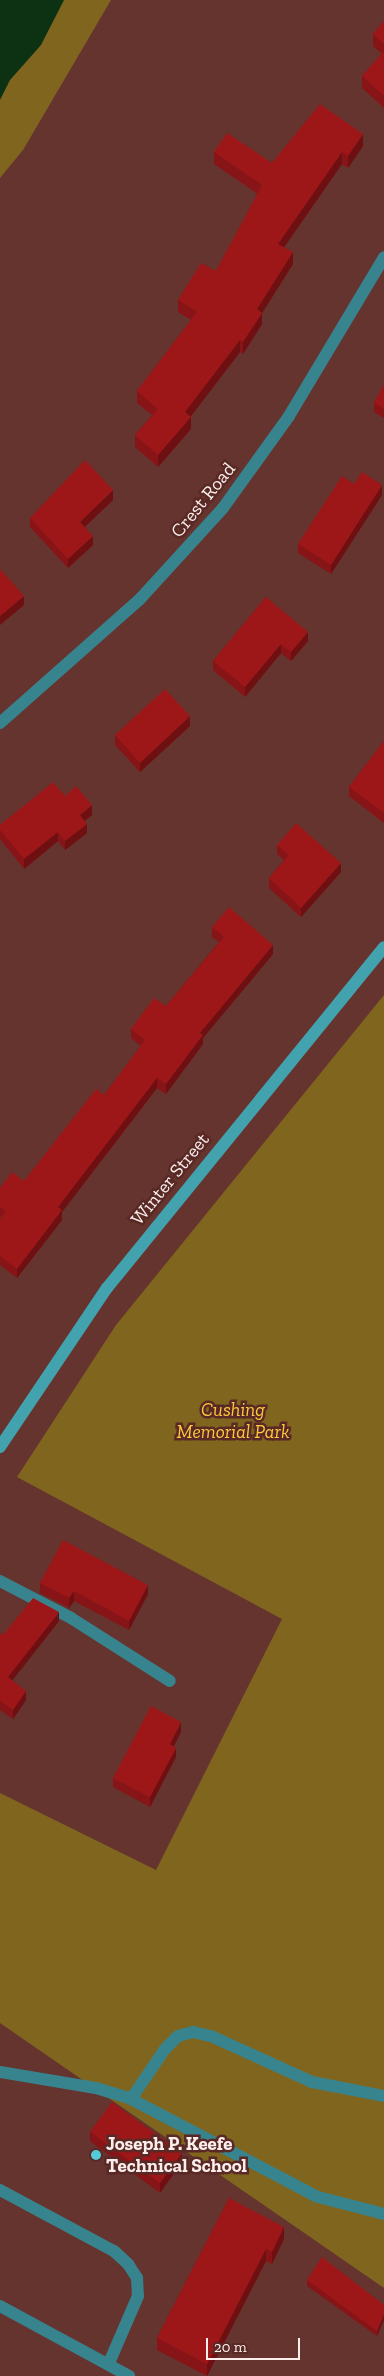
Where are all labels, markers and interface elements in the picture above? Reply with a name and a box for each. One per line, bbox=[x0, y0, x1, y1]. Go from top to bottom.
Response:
street label: Crest Road bbox=[166, 458, 240, 542]
street label: Winter Street bbox=[126, 1128, 214, 1230]
park label: Cushing Memorial Park bbox=[177, 1399, 289, 1443]
place label: Joseph P. Keefe Technical School bbox=[106, 2133, 247, 2177]
marker: Joseph P. Keefe Technical School bbox=[90, 2149, 102, 2161]
scale bar bbox=[209, 2328, 303, 2360]
text: 20 m bbox=[214, 2338, 247, 2356]

